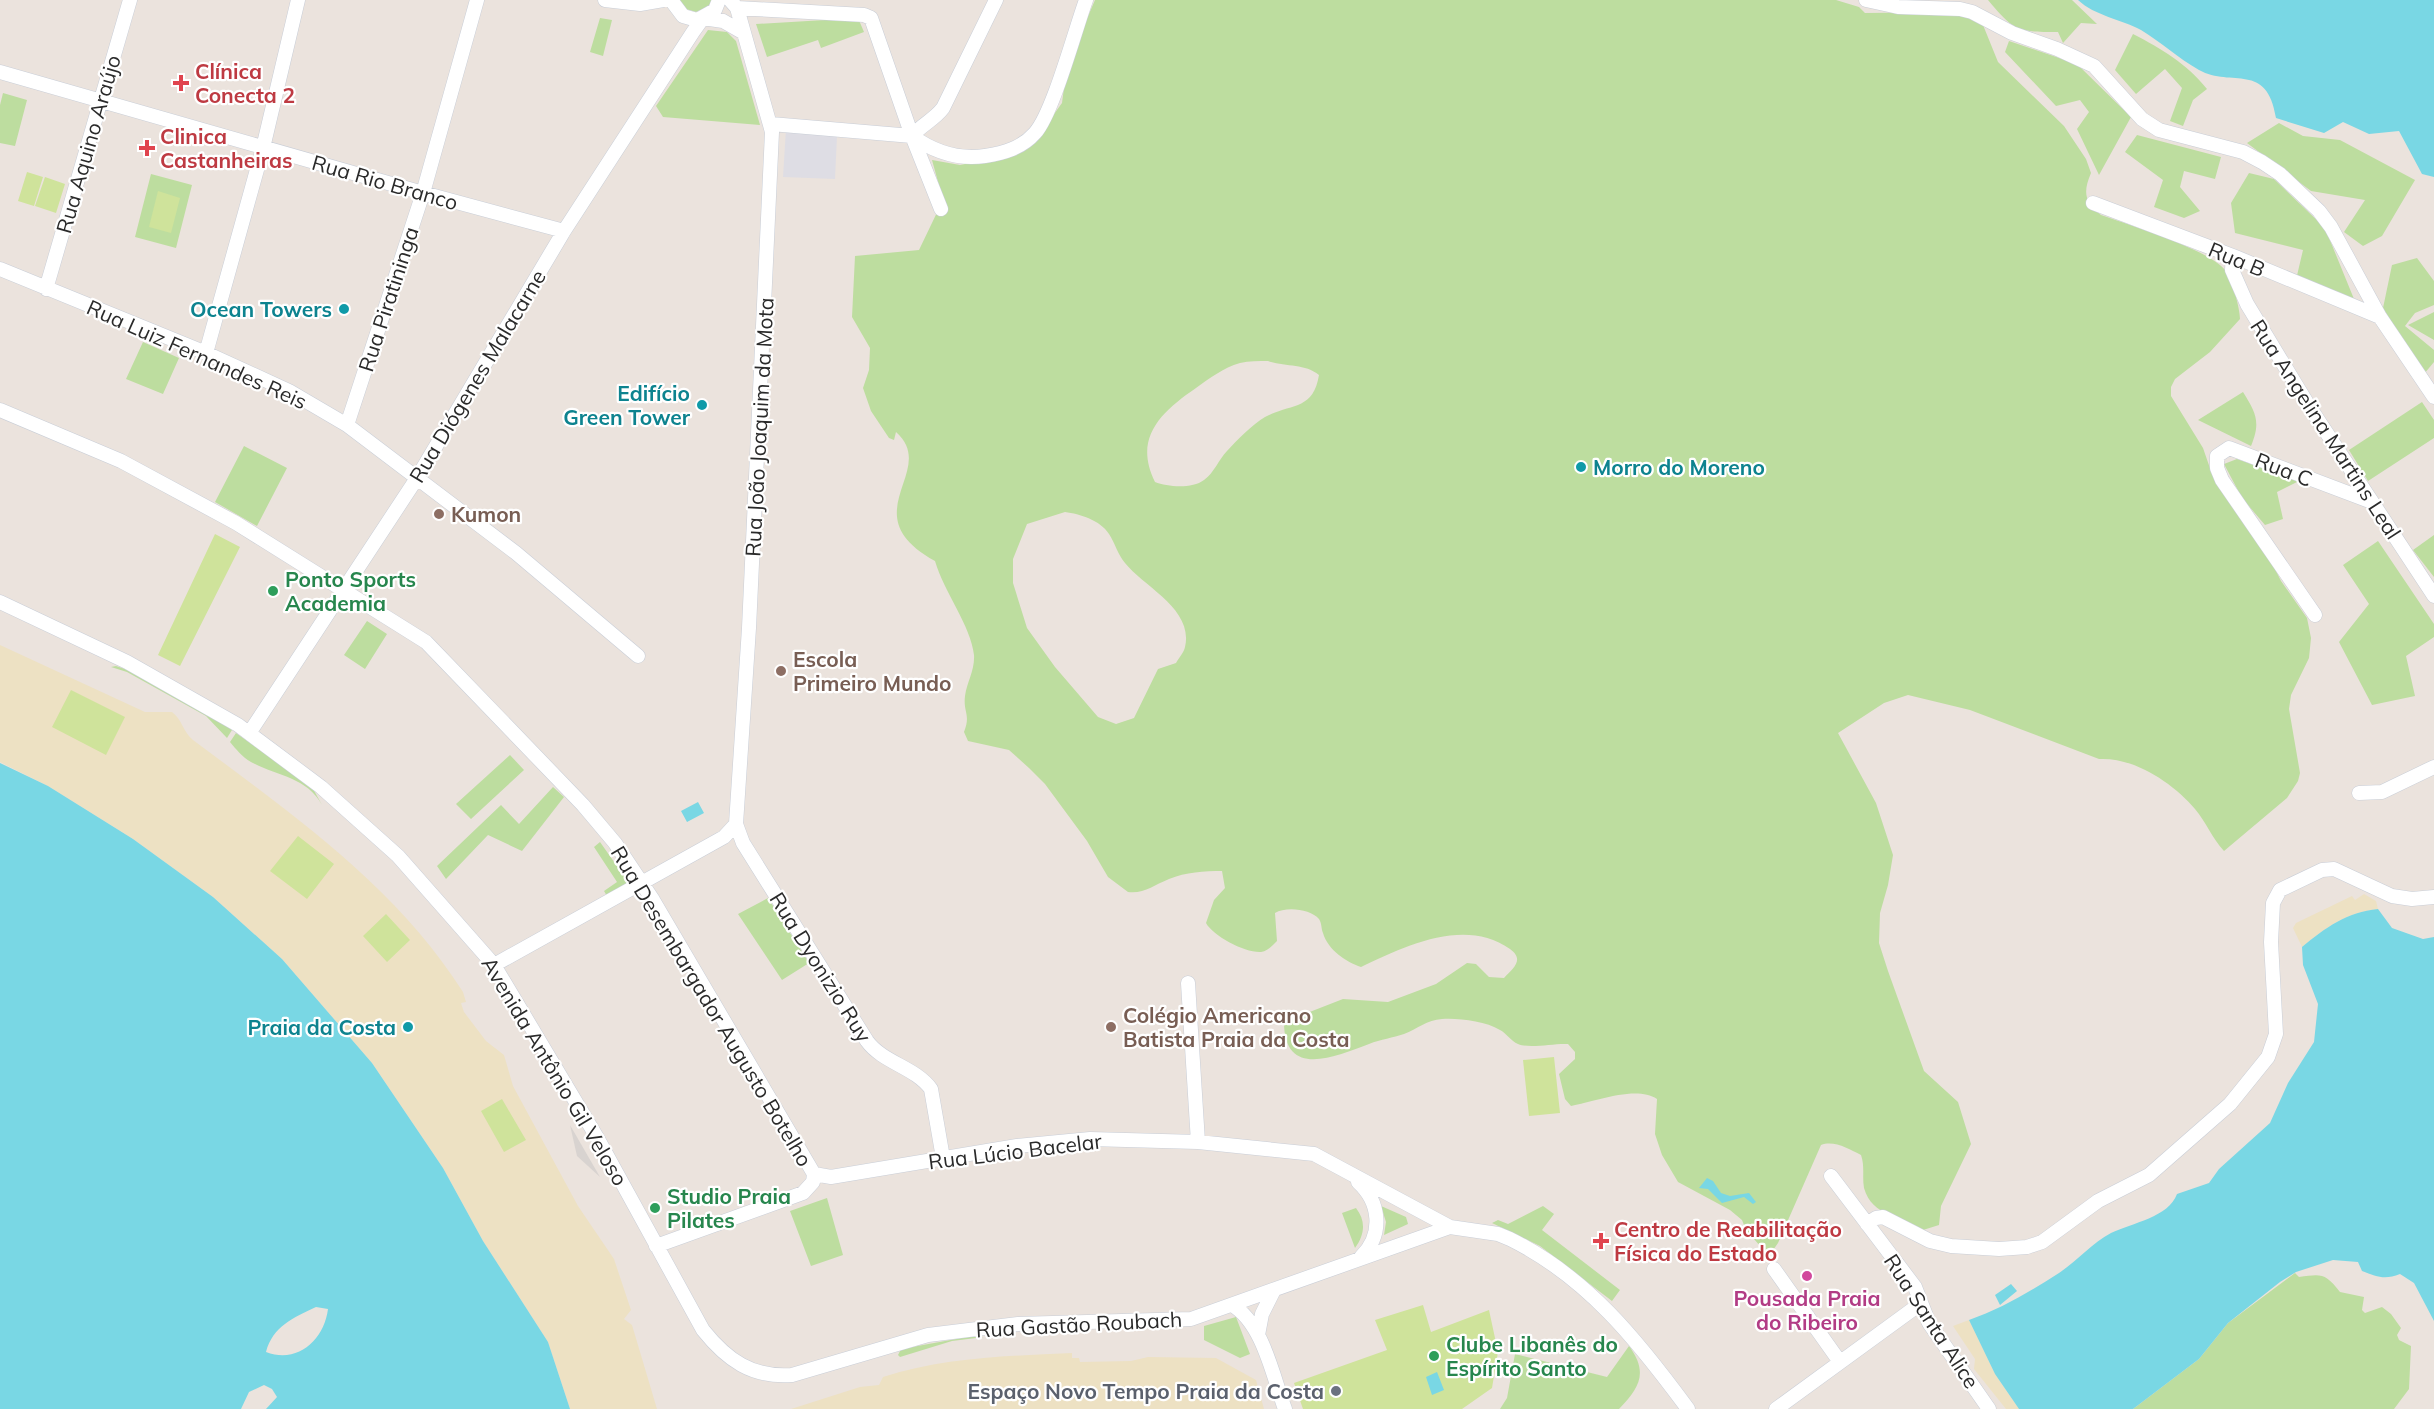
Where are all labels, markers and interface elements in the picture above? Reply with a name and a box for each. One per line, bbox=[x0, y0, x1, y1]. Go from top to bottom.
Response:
street label: Rua Aquino Araújo bbox=[50, 52, 126, 236]
place label: Clínica Conecta 2 bbox=[195, 58, 295, 108]
marker: Clínica Conecta 2 bbox=[172, 74, 190, 92]
place label: Clinica Castanheiras bbox=[160, 123, 292, 173]
marker: Clinica Castanheiras bbox=[138, 139, 156, 157]
street label: Rua Rio Branco bbox=[309, 149, 461, 215]
street label: Rua Piratininga bbox=[352, 223, 424, 375]
street label: Rua B bbox=[2205, 236, 2269, 282]
street label: Rua Diógenes Malacarne bbox=[403, 265, 551, 487]
street label: Rua Luiz Fernandes Reis bbox=[83, 294, 311, 414]
place label: Ocean Towers bbox=[190, 296, 332, 322]
street label: Rua João Joaquim da Mota bbox=[739, 297, 779, 557]
marker: Ocean Towers bbox=[337, 302, 351, 316]
street label: Rua Angelina Martins Leal bbox=[2245, 314, 2407, 544]
place label: Edifício Green Tower bbox=[563, 380, 691, 430]
marker: Edifício Green Tower bbox=[695, 398, 709, 412]
street label: Rua C bbox=[2252, 446, 2316, 492]
place label: Morro do Moreno bbox=[1593, 454, 1765, 480]
marker: Morro do Moreno bbox=[1574, 460, 1588, 474]
place label: Kumon bbox=[451, 501, 521, 527]
marker: Kumon bbox=[432, 507, 446, 521]
place label: Ponto Sports Academia bbox=[285, 566, 416, 616]
marker: Ponto Sports Academia bbox=[266, 584, 280, 598]
place label: Escola Primeiro Mundo bbox=[793, 646, 952, 696]
marker: Escola Primeiro Mundo bbox=[774, 664, 788, 678]
street label: Rua Desembargador Augusto Botelho bbox=[606, 841, 818, 1171]
street label: Rua Dyonizio Ruy bbox=[764, 887, 878, 1047]
street label: Avenida Antônio Gil Veloso bbox=[476, 952, 634, 1190]
place label: Colégio Americano Batista Praia da Costa bbox=[1123, 1002, 1350, 1052]
place label: Praia da Costa bbox=[248, 1014, 396, 1040]
marker: Praia da Costa bbox=[401, 1020, 415, 1034]
marker: Colégio Americano Batista Praia da Costa bbox=[1104, 1020, 1118, 1034]
street label: Rua Lúcio Bacelar bbox=[927, 1127, 1104, 1175]
place label: Studio Praia Pilates bbox=[667, 1183, 791, 1233]
marker: Studio Praia Pilates bbox=[648, 1201, 662, 1215]
place label: Centro de Reabilitação Física do Estado bbox=[1614, 1216, 1842, 1266]
marker: Centro de Reabilitação Física do Estado bbox=[1592, 1232, 1610, 1250]
street label: Rua Santa Alice bbox=[1879, 1249, 1985, 1393]
marker: Pousada Praia do Ribeiro bbox=[1800, 1269, 1814, 1283]
place label: Pousada Praia do Ribeiro bbox=[1733, 1285, 1881, 1335]
street label: Rua Gastão Roubach bbox=[975, 1306, 1183, 1342]
place label: Clube Libanês do Espírito Santo bbox=[1446, 1331, 1618, 1381]
marker: Clube Libanês do Espírito Santo bbox=[1427, 1349, 1441, 1363]
place label: Espaço Novo Tempo Praia da Costa bbox=[968, 1378, 1324, 1404]
marker: Espaço Novo Tempo Praia da Costa bbox=[1329, 1384, 1343, 1398]

